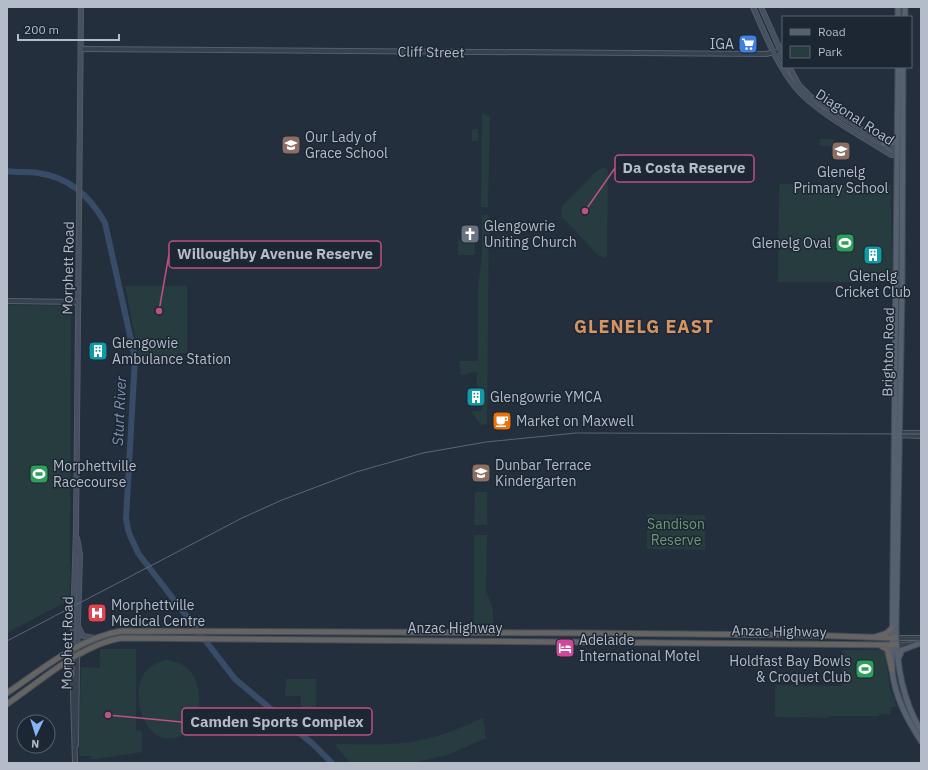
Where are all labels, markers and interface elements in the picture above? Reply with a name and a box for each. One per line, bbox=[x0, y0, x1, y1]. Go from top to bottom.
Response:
scale bar bbox=[18, 16, 119, 42]
legend bbox=[782, 16, 912, 68]
text: 200 m bbox=[24, 22, 59, 37]
text: Road bbox=[818, 24, 846, 39]
supermarket icon: IGA bbox=[737, 33, 759, 55]
place label: IGA bbox=[710, 35, 734, 53]
street label: Cliff Street bbox=[397, 42, 465, 62]
text: Park bbox=[818, 44, 843, 59]
street label: Diagonal Road bbox=[812, 85, 898, 149]
place label: Our Lady of Grace School bbox=[305, 128, 388, 162]
school or university icon: Our Lady of Grace School bbox=[280, 134, 302, 156]
school or university icon: Glenelg Primary School bbox=[830, 140, 852, 162]
callout: Da Costa Reserve bbox=[615, 155, 754, 182]
text: Da Costa Reserve bbox=[623, 158, 745, 177]
place label: Glenelg Primary School bbox=[794, 163, 889, 197]
place label: Glengowrie Uniting Church bbox=[484, 217, 577, 251]
street label: Morphett Road bbox=[58, 221, 78, 315]
church icon: Glengowrie Uniting Church bbox=[459, 223, 481, 245]
sports icon: Glenelg Oval bbox=[834, 232, 856, 254]
place label: Glenelg Oval bbox=[752, 234, 831, 252]
callout: Willoughby Avenue Reserve bbox=[169, 241, 381, 268]
text: Willoughby Avenue Reserve bbox=[177, 244, 373, 263]
building icon: Glenelg Cricket Club bbox=[862, 244, 884, 266]
place label: Glenelg Cricket Club bbox=[835, 267, 911, 301]
street label: Brighton Road bbox=[878, 307, 898, 397]
district label: GLENELG EAST bbox=[574, 315, 714, 338]
place label: Glengowie Ambulance Station bbox=[112, 334, 231, 368]
building icon: Glengowie Ambulance Station bbox=[87, 340, 109, 362]
water label: Sturt River bbox=[108, 375, 130, 446]
building icon: Glengowrie YMCA bbox=[465, 386, 487, 408]
place label: Glengowrie YMCA bbox=[490, 388, 602, 406]
cafe icon: Market on Maxwell bbox=[491, 410, 513, 432]
place label: Market on Maxwell bbox=[516, 412, 634, 430]
place label: Dunbar Terrace Kindergarten bbox=[495, 456, 592, 490]
place label: Morphettville Racecourse bbox=[53, 457, 137, 491]
school or university icon: Dunbar Terrace Kindergarten bbox=[470, 462, 492, 484]
sports icon: Morphettville Racecourse bbox=[28, 463, 50, 485]
park label: Sandison Reserve bbox=[647, 515, 705, 549]
street label: Morphett Road bbox=[57, 596, 77, 690]
place label: Morphettville Medical Centre bbox=[111, 596, 206, 630]
hospital icon: Morphettville Medical Centre bbox=[86, 602, 108, 624]
street label: Anzac Highway bbox=[408, 619, 502, 637]
street label: Anzac Highway bbox=[731, 621, 827, 641]
place label: Adelaide International Motel bbox=[579, 631, 700, 665]
hotel icon: Adelaide International Motel bbox=[554, 637, 576, 659]
place label: Holdfast Bay Bowls & Croquet Club bbox=[729, 652, 851, 686]
sports icon: Holdfast Bay Bowls & Croquet Club bbox=[854, 658, 876, 680]
callout: Camden Sports Complex bbox=[182, 708, 372, 735]
text: Camden Sports Complex bbox=[190, 712, 364, 731]
north arrow bbox=[16, 714, 56, 754]
text: N bbox=[31, 737, 40, 751]

